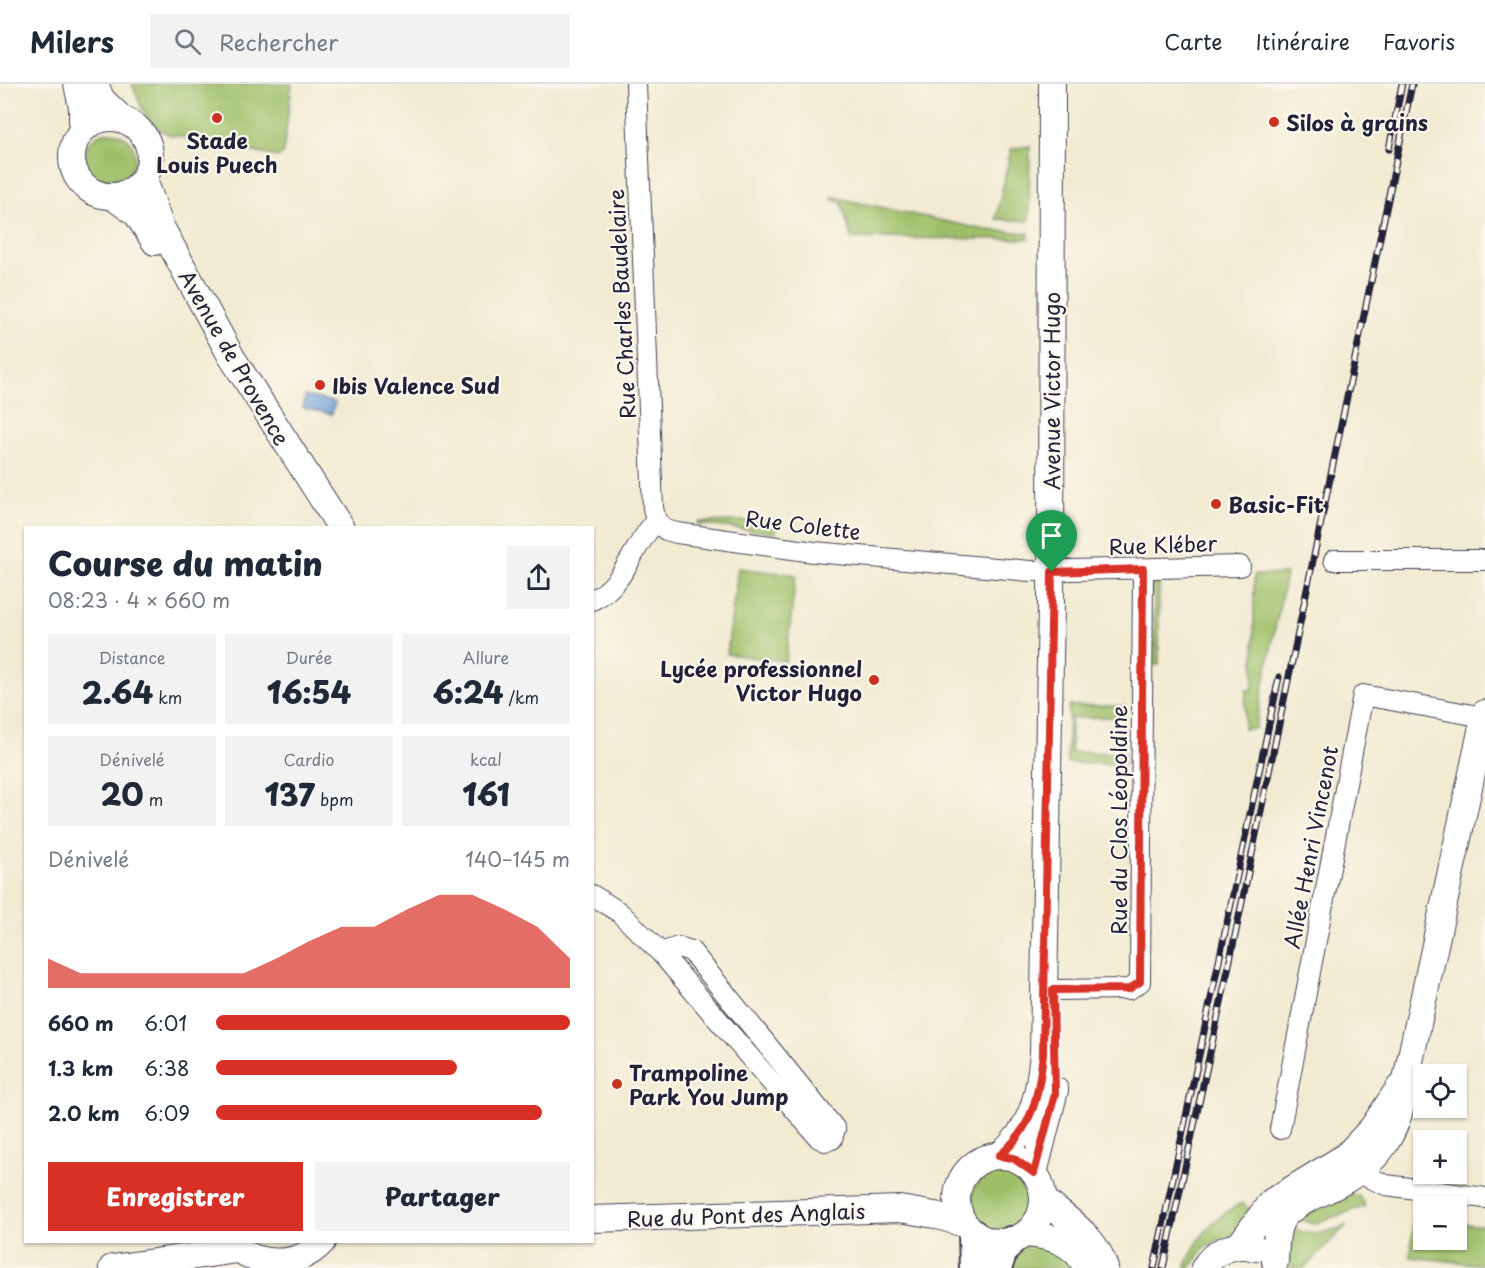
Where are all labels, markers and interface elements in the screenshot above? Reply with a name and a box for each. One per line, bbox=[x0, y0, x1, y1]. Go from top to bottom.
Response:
search box bbox=[150, 14, 570, 68]
text: Milers bbox=[30, 20, 114, 63]
icon: search bbox=[171, 25, 204, 58]
text: Rechercher bbox=[219, 25, 338, 58]
text: Carte bbox=[1164, 25, 1223, 57]
text: Itinéraire bbox=[1256, 25, 1350, 57]
text: Favoris bbox=[1383, 25, 1455, 57]
place label: Silos à grains bbox=[1286, 106, 1428, 138]
marker: Stade Louis Puech bbox=[210, 111, 224, 125]
marker: Silos à grains bbox=[1267, 115, 1281, 129]
place label: Stade Louis Puech bbox=[156, 124, 278, 180]
street label: Rue Charles Baudelaire bbox=[599, 188, 643, 420]
street label: Avenue de Provence bbox=[172, 263, 298, 451]
street label: Avenue Victor Hugo bbox=[1035, 292, 1067, 490]
place label: Ibis Valence Sud bbox=[332, 369, 500, 401]
marker: Ibis Valence Sud bbox=[313, 378, 327, 392]
place label: Basic-Fit bbox=[1228, 488, 1324, 520]
marker: Basic-Fit bbox=[1209, 497, 1223, 511]
street label: Rue Colette bbox=[744, 501, 862, 547]
pin bbox=[1026, 510, 1077, 572]
icon: arrive bbox=[1035, 519, 1068, 552]
street label: Rue Kléber bbox=[1108, 526, 1218, 562]
text: Course du matin bbox=[48, 537, 323, 587]
button: share bbox=[507, 546, 570, 609]
text: 08:23 · 4 × 660 m bbox=[48, 585, 230, 615]
text: Distance bbox=[98, 645, 166, 669]
text: Durée bbox=[286, 645, 332, 669]
text: Allure bbox=[463, 645, 509, 669]
place label: Lycée professionnel Victor Hugo bbox=[660, 652, 862, 708]
text: 2.64 bbox=[82, 669, 153, 714]
text: 16:54 bbox=[267, 669, 351, 714]
text: 6:24 bbox=[433, 669, 503, 714]
marker: Lycée professionnel Victor Hugo bbox=[867, 673, 881, 687]
text: km bbox=[153, 685, 182, 709]
text: /km bbox=[503, 685, 539, 709]
street label: Rue du Clos Léopoldine bbox=[1102, 705, 1134, 935]
street label: Allée Henri Vincenot bbox=[1275, 743, 1345, 951]
text: Dénivelé bbox=[100, 747, 164, 771]
text: Cardio bbox=[284, 747, 334, 771]
text: kcal bbox=[470, 747, 502, 771]
text: 20 bbox=[101, 771, 144, 816]
text: 137 bbox=[265, 771, 315, 816]
text: 161 bbox=[462, 771, 510, 816]
text: m bbox=[144, 787, 163, 811]
text: bpm bbox=[315, 787, 353, 811]
text: Dénivelé bbox=[48, 844, 129, 874]
text: 140–145 m bbox=[465, 844, 570, 874]
text: 660 m bbox=[48, 1008, 114, 1038]
text: 6:01 bbox=[144, 1008, 187, 1038]
text: 1.3 km bbox=[48, 1053, 114, 1083]
text: 6:38 bbox=[144, 1053, 189, 1083]
place label: Trampoline Park You Jump bbox=[629, 1056, 788, 1112]
map controls bbox=[1413, 1064, 1467, 1250]
button: locate bbox=[1413, 1064, 1467, 1118]
marker: Trampoline Park You Jump bbox=[610, 1077, 624, 1091]
text: 2.0 km bbox=[48, 1098, 120, 1128]
text: 6:09 bbox=[144, 1098, 190, 1128]
button: + bbox=[1413, 1130, 1467, 1184]
button: Enregistrer bbox=[48, 1162, 303, 1231]
button: Partager bbox=[315, 1162, 570, 1231]
street label: Rue du Pont des Anglais bbox=[626, 1194, 866, 1234]
button: − bbox=[1413, 1196, 1467, 1250]

